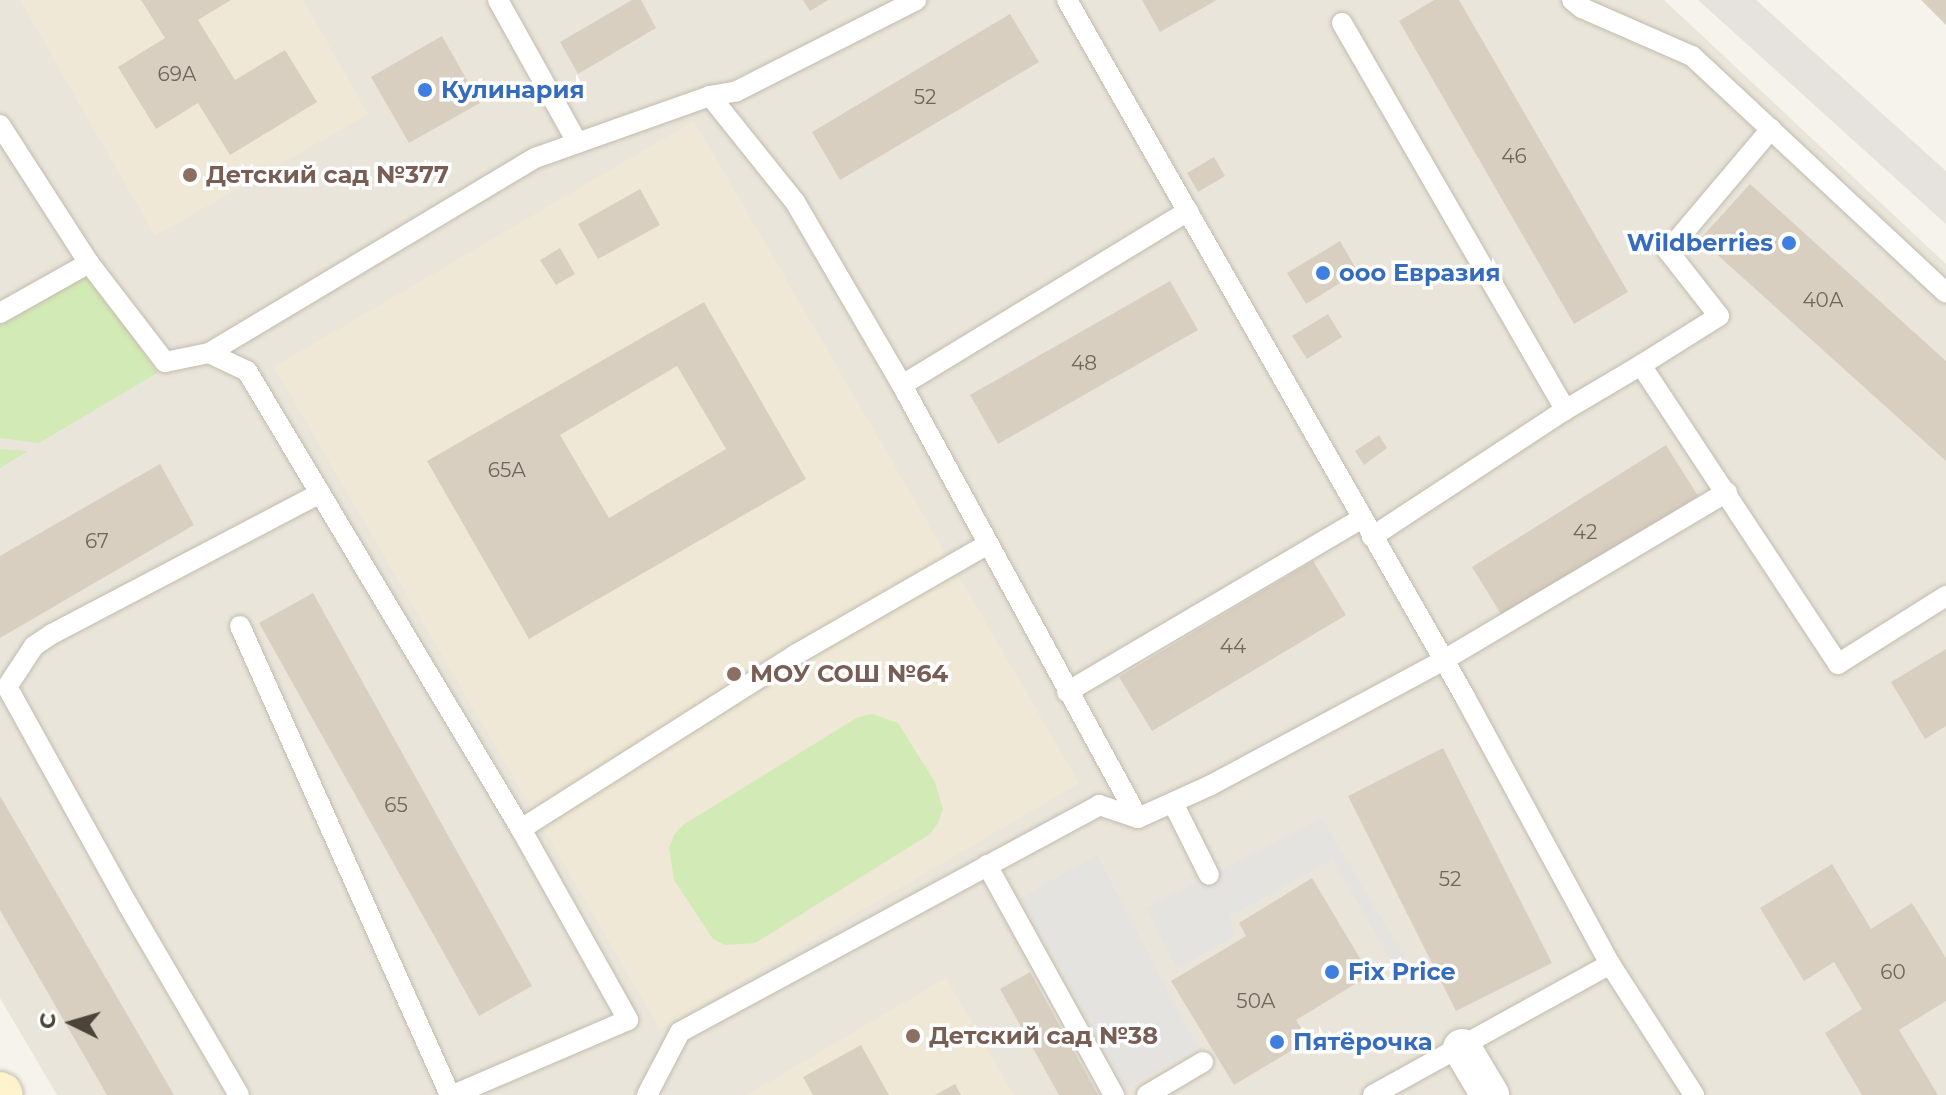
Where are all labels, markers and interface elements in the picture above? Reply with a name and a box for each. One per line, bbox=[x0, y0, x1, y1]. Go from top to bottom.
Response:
house number: 69А bbox=[157, 62, 197, 86]
place label: Кулинария bbox=[441, 76, 585, 104]
marker: Кулинария bbox=[416, 81, 434, 99]
house number: 52 bbox=[914, 85, 936, 109]
house number: 46 bbox=[1501, 144, 1527, 168]
place label: Детский сад №377 bbox=[206, 161, 449, 189]
marker: Детский сад №377 bbox=[181, 166, 199, 184]
place label: Wildberries bbox=[1627, 229, 1773, 257]
marker: Wildberries bbox=[1780, 234, 1798, 252]
place label: ооо Евразия bbox=[1339, 259, 1500, 287]
marker: ооо Евразия bbox=[1314, 264, 1332, 282]
house number: 40А bbox=[1802, 288, 1844, 312]
house number: 48 bbox=[1071, 351, 1097, 375]
house number: 65А bbox=[488, 458, 526, 482]
house number: 42 bbox=[1573, 520, 1597, 544]
house number: 67 bbox=[85, 529, 109, 553]
house number: 44 bbox=[1220, 634, 1246, 658]
place label: МОУ СОШ №64 bbox=[750, 660, 948, 688]
marker: МОУ СОШ №64 bbox=[725, 665, 743, 683]
house number: 65 bbox=[384, 793, 408, 817]
house number: 52 bbox=[1439, 867, 1461, 891]
place label: Fix Price bbox=[1348, 958, 1456, 986]
house number: 60 bbox=[1880, 960, 1906, 984]
marker: Fix Price bbox=[1323, 963, 1341, 981]
north arrow bbox=[32, 983, 112, 1063]
house number: 50А bbox=[1236, 989, 1276, 1013]
text: С bbox=[33, 1012, 62, 1030]
place label: Детский сад №38 bbox=[929, 1022, 1158, 1050]
marker: Детский сад №38 bbox=[904, 1027, 922, 1045]
place label: Пятёрочка bbox=[1293, 1028, 1433, 1056]
marker: Пятёрочка bbox=[1268, 1033, 1286, 1051]

